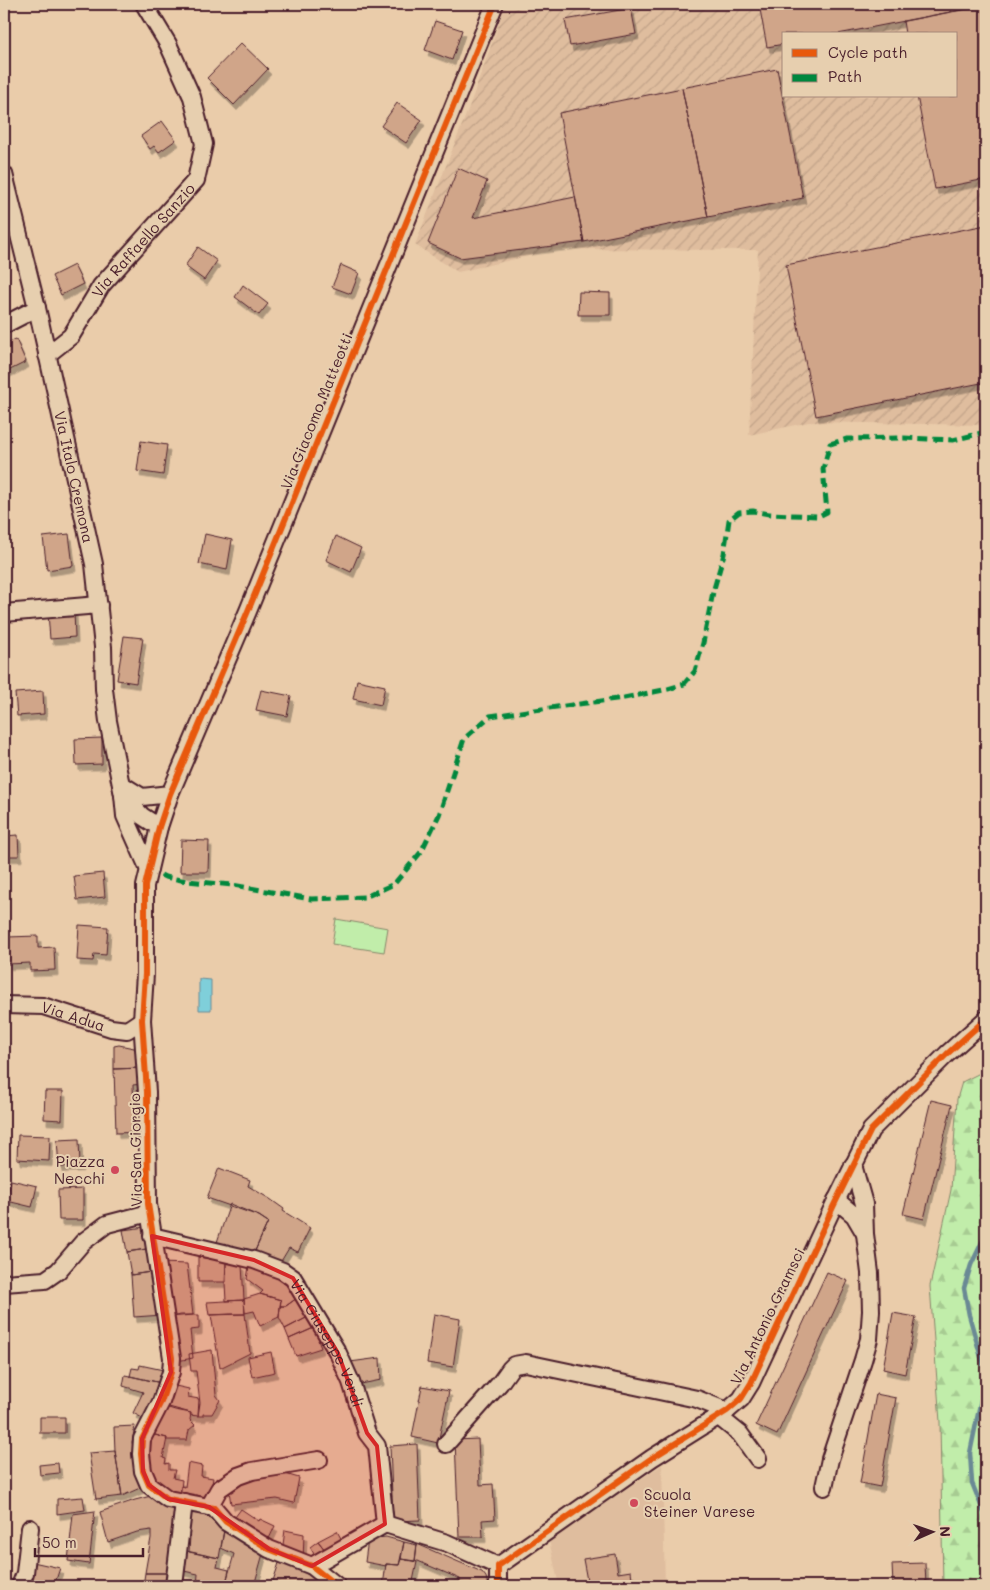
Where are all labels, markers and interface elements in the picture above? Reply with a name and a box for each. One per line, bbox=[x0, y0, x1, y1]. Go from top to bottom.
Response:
legend bbox=[782, 32, 958, 98]
text: Cycle path bbox=[828, 42, 907, 62]
text: Path bbox=[828, 66, 862, 86]
street label: Via Raffaello Sanzio bbox=[87, 178, 199, 301]
street label: Via Giacomo Matteotti bbox=[275, 330, 357, 492]
street label: Via Italo Cremona bbox=[50, 409, 99, 545]
street label: Via Adua bbox=[39, 996, 108, 1036]
street label: Via San Giorgio bbox=[124, 1093, 146, 1207]
place label: Piazza Necchi bbox=[54, 1151, 105, 1188]
marker: Piazza Necchi bbox=[109, 1164, 121, 1176]
street label: Via Antonio Gramsci bbox=[725, 1244, 809, 1388]
street label: Via Giuseppe Verdi bbox=[286, 1275, 368, 1410]
place label: Scuola Steiner Varese bbox=[644, 1484, 755, 1521]
marker: Scuola Steiner Varese bbox=[628, 1497, 640, 1509]
north arrow bbox=[908, 1508, 958, 1558]
scale bar bbox=[35, 1525, 142, 1557]
text: N bbox=[936, 1526, 955, 1537]
text: 50 m bbox=[42, 1532, 77, 1552]

